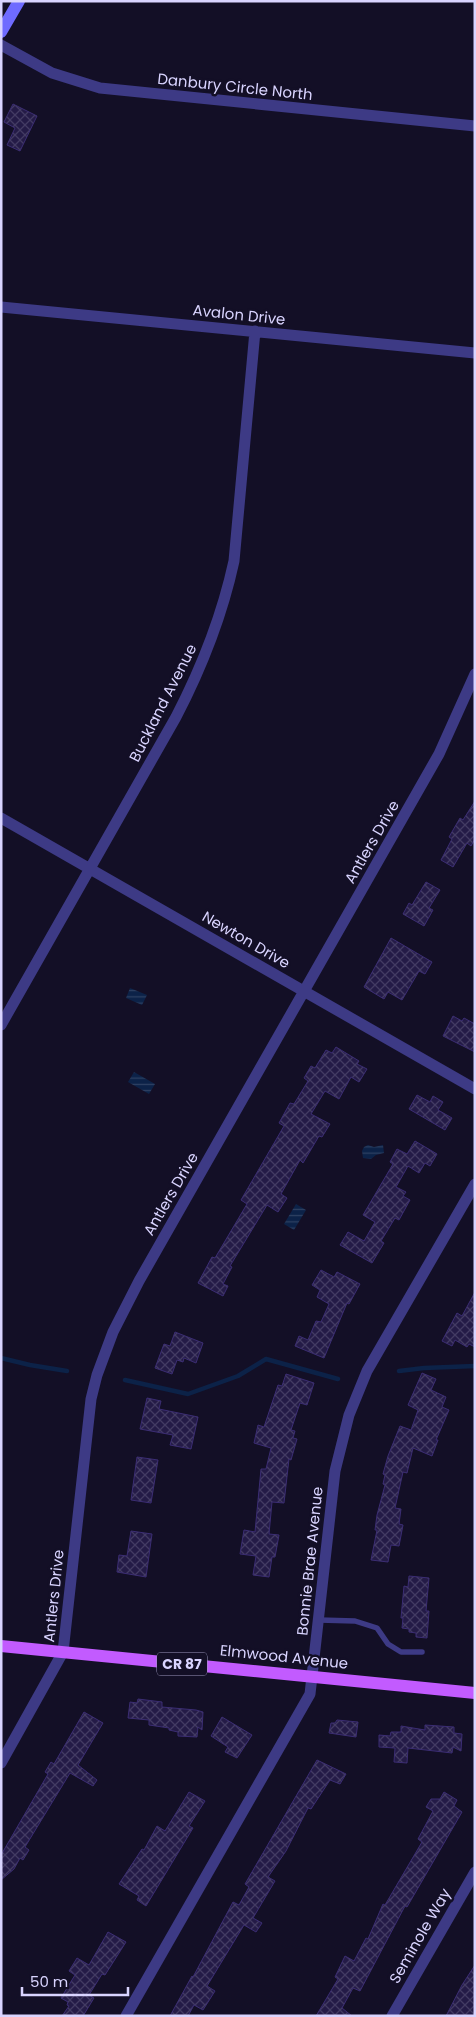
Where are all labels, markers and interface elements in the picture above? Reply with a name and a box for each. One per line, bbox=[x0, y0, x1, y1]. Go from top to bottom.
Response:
street label: Danbury Circle North bbox=[156, 68, 314, 105]
street label: Avalon Drive bbox=[192, 299, 286, 330]
street label: Buckland Avenue bbox=[124, 640, 201, 765]
street label: Antlers Drive bbox=[339, 796, 404, 887]
street label: Newton Drive bbox=[198, 906, 294, 973]
street label: Antlers Drive bbox=[138, 1148, 203, 1239]
street label: Bonnie Brae Avenue bbox=[291, 1485, 328, 1636]
street label: Antlers Drive bbox=[38, 1549, 69, 1643]
street label: Elmwood Avenue bbox=[219, 1639, 349, 1674]
road number: CR 87 bbox=[157, 1652, 207, 1676]
street label: Seminole Way bbox=[384, 1884, 456, 1987]
scale bar bbox=[22, 1964, 129, 1996]
text: 50 m bbox=[30, 1971, 68, 1992]

